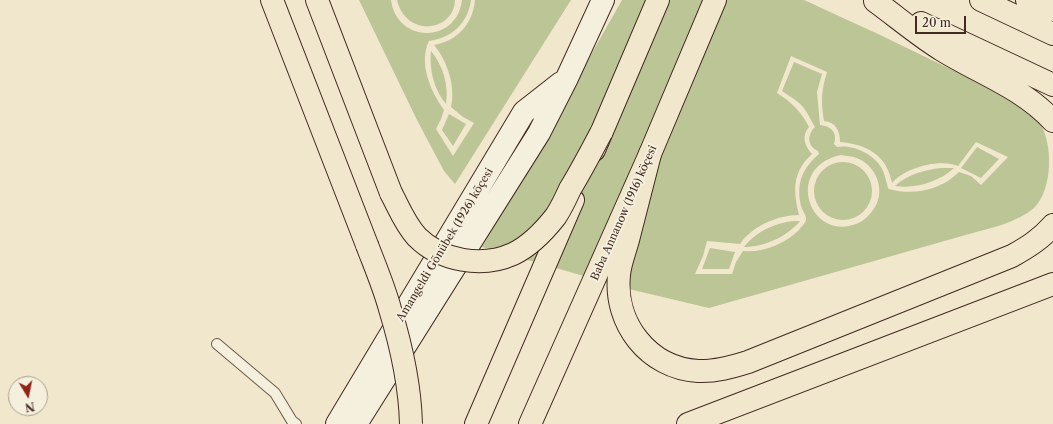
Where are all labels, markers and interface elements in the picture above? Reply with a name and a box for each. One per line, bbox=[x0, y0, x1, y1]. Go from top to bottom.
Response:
scale bar bbox=[917, 8, 968, 34]
text: 20 m bbox=[922, 15, 951, 30]
street label: Baba Annanow (1916) köçesi bbox=[588, 143, 660, 283]
street label: Amangeldi Gönübek (1926) köçesi bbox=[394, 166, 496, 324]
north arrow bbox=[8, 376, 48, 416]
text: N bbox=[24, 399, 36, 415]

